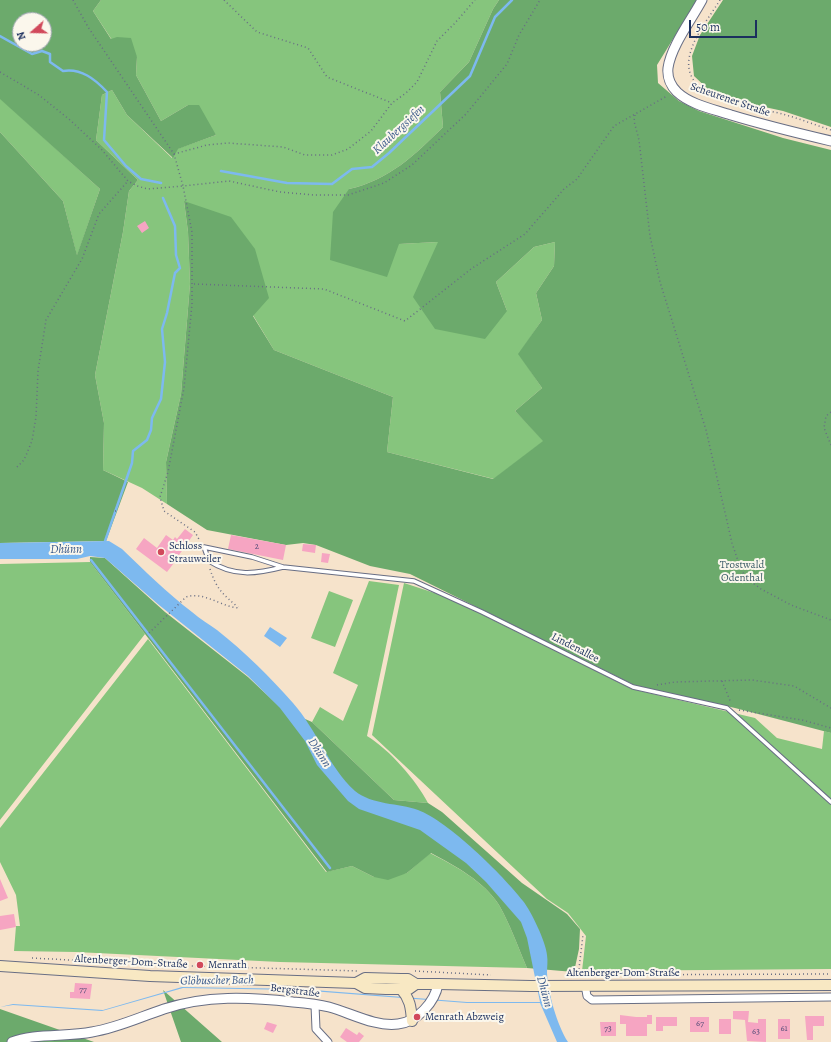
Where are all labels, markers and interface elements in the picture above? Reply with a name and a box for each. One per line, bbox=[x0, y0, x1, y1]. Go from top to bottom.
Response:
north arrow bbox=[12, 12, 52, 52]
scale bar bbox=[691, 12, 759, 38]
text: 50 m bbox=[696, 19, 720, 35]
text: N bbox=[13, 30, 30, 42]
street label: Scheurener Straße bbox=[688, 80, 772, 120]
water label: Klaubergsiefen bbox=[370, 102, 428, 158]
place label: Schloss Strauweiler bbox=[169, 539, 221, 565]
house number: 2 bbox=[255, 542, 259, 552]
water label: Dhünn bbox=[50, 543, 82, 557]
marker: Schloss Strauweiler bbox=[156, 547, 166, 557]
park label: Trostwald Odenthal bbox=[720, 558, 764, 584]
street label: Lindenallee bbox=[549, 630, 601, 666]
water label: Dhünn bbox=[304, 736, 334, 770]
street label: Altenberger-Dom-Straße bbox=[74, 952, 188, 972]
place label: Menrath bbox=[208, 958, 247, 972]
marker: Menrath bbox=[195, 960, 205, 970]
street label: Altenberger-Dom-Straße bbox=[566, 966, 680, 980]
water label: Glöbuscher Bach bbox=[180, 973, 254, 989]
water label: Dhünn bbox=[533, 975, 555, 1009]
street label: Bergstraße bbox=[269, 981, 321, 1001]
house number: 77 bbox=[79, 985, 87, 995]
place label: Menrath Abzweig bbox=[425, 1010, 504, 1024]
marker: Menrath Abzweig bbox=[412, 1012, 422, 1022]
house number: 67 bbox=[696, 1019, 704, 1029]
house number: 73 bbox=[604, 1024, 612, 1034]
house number: 61 bbox=[780, 1024, 788, 1034]
house number: 63 bbox=[752, 1027, 760, 1037]

